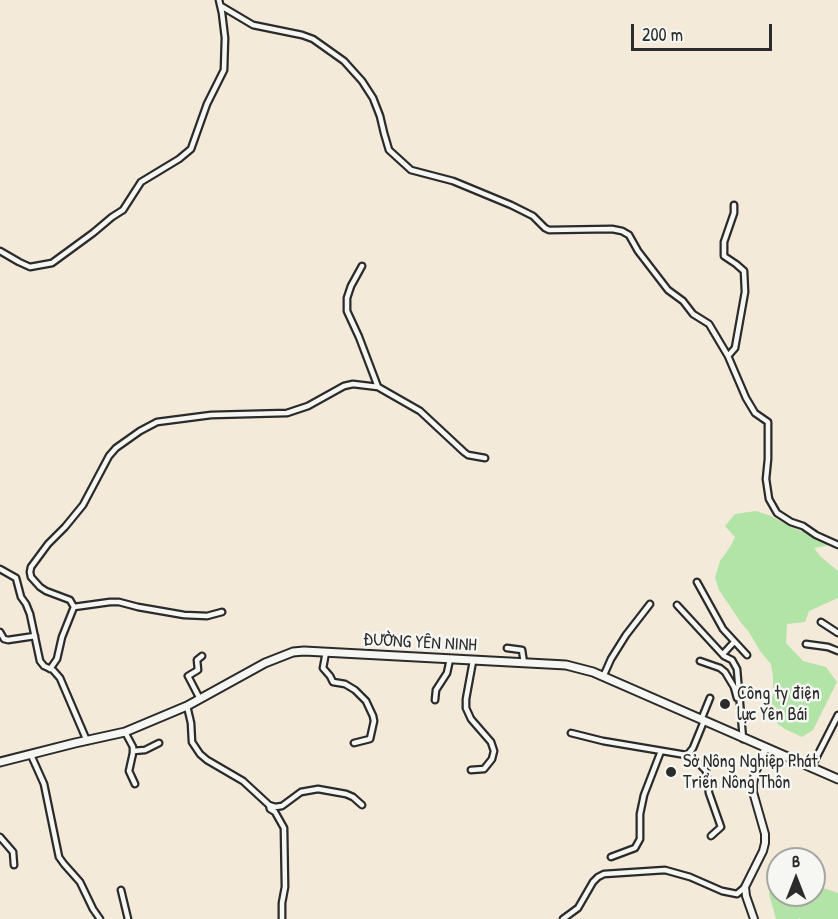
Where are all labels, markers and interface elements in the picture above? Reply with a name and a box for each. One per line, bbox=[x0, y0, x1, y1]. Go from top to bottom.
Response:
scale bar bbox=[634, 12, 775, 50]
text: 200 m bbox=[642, 22, 683, 47]
street label: ĐƯỜNG YÊN NINH bbox=[363, 629, 477, 657]
place label: Công ty điện lực Yên Bái bbox=[737, 683, 820, 726]
marker: Công ty điện lực Yên Bái bbox=[718, 697, 732, 711]
place label: Sở Nông Nghiệp Phát Triển Nông Thôn bbox=[683, 751, 817, 794]
marker: Sở Nông Nghiệp Phát Triển Nông Thôn bbox=[664, 765, 678, 779]
north arrow bbox=[766, 847, 826, 907]
text: B bbox=[792, 850, 800, 872]

